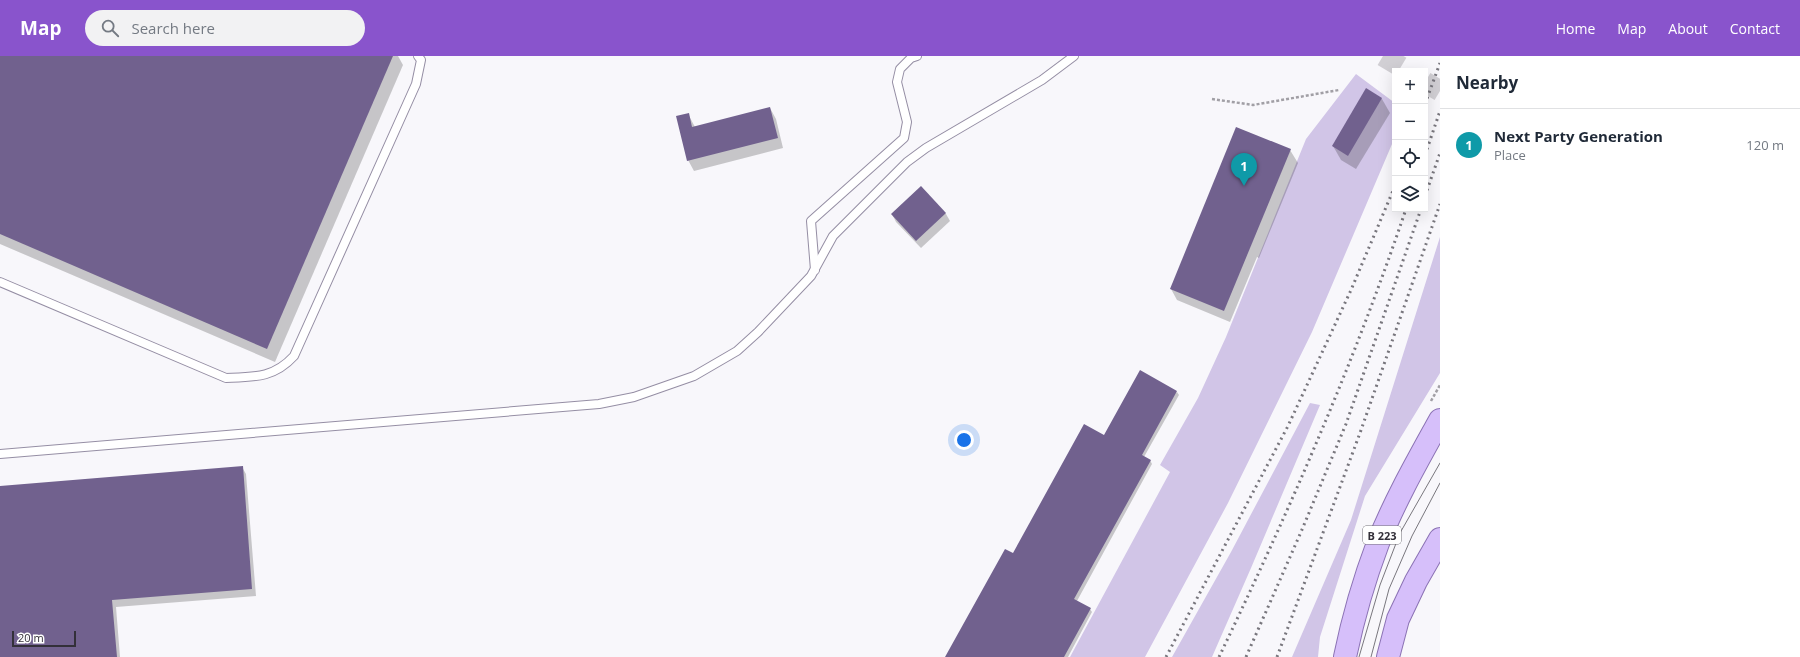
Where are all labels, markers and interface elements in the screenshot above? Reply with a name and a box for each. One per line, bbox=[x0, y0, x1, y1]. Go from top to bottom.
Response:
search box bbox=[85, 10, 365, 46]
text: Map bbox=[20, 15, 61, 41]
icon: search bbox=[99, 17, 121, 39]
text: Search here bbox=[131, 18, 215, 38]
text: Home bbox=[1556, 19, 1595, 38]
text: Map bbox=[1617, 19, 1646, 38]
text: About bbox=[1668, 19, 1708, 38]
text: Contact bbox=[1730, 19, 1780, 38]
map controls bbox=[1392, 68, 1428, 212]
button: + bbox=[1392, 68, 1428, 104]
text: Nearby bbox=[1456, 71, 1518, 94]
button: − bbox=[1392, 104, 1428, 140]
text: Next Party Generation bbox=[1494, 126, 1663, 146]
text: 1 bbox=[1465, 136, 1473, 154]
text: 120 m bbox=[1746, 136, 1784, 154]
button: locate bbox=[1392, 140, 1428, 176]
text: Place bbox=[1494, 146, 1526, 164]
pin: 1 bbox=[1231, 153, 1257, 186]
button: layers bbox=[1392, 176, 1428, 212]
your location bbox=[954, 430, 974, 450]
road number: B 223 bbox=[1363, 526, 1401, 544]
scale bar bbox=[12, 629, 76, 648]
text: 20 m bbox=[18, 630, 44, 645]

